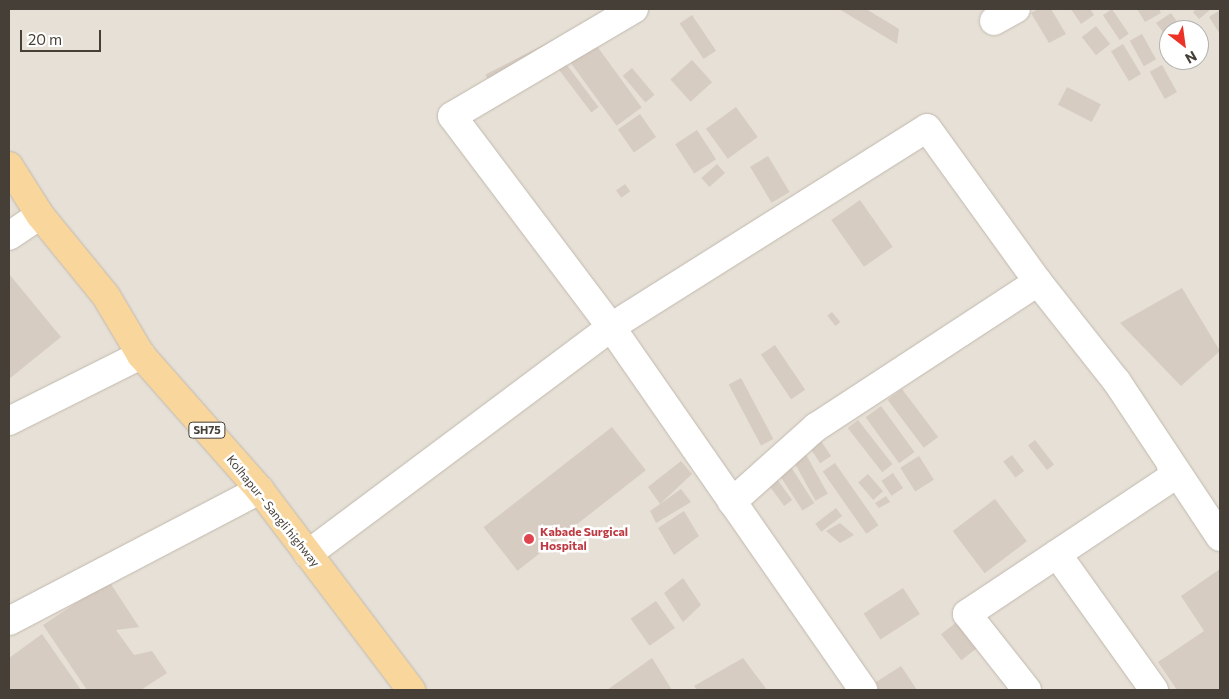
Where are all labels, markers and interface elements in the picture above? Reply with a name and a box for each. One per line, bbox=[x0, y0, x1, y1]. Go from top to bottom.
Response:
scale bar bbox=[22, 20, 104, 52]
north arrow bbox=[1159, 20, 1209, 70]
text: 20 m bbox=[28, 30, 62, 48]
text: N bbox=[1182, 48, 1200, 68]
road number: SH75 bbox=[188, 422, 226, 438]
street label: Kolhapur - Sangli highway bbox=[224, 452, 322, 570]
place label: Kabade Surgical Hospital bbox=[540, 525, 628, 553]
marker: Kabade Surgical Hospital bbox=[522, 532, 536, 546]

